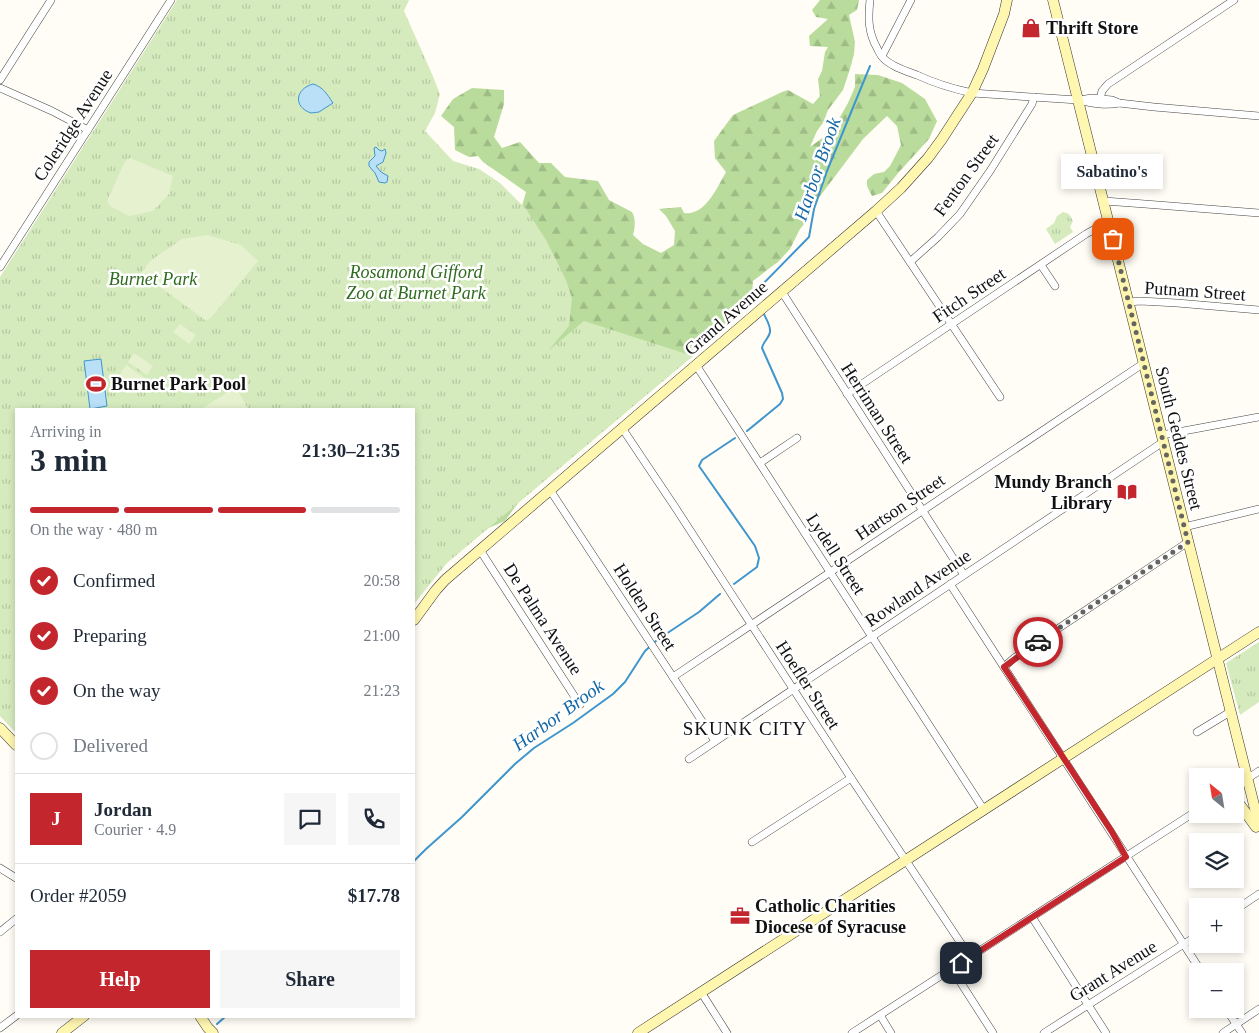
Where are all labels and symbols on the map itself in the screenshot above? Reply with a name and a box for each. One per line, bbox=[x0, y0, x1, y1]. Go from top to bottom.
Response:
shop icon: Thrift Store bbox=[1020, 17, 1042, 39]
place label: Thrift Store bbox=[1046, 18, 1138, 38]
street label: Coleridge Avenue bbox=[29, 65, 117, 185]
water label: Harbor Brook bbox=[789, 114, 845, 224]
street label: Fenton Street bbox=[930, 130, 1002, 220]
callout: Sabatino's bbox=[1062, 154, 1164, 189]
pin bbox=[1092, 218, 1134, 260]
park label: Rosamond Gifford Zoo at Burnet Park bbox=[346, 262, 487, 303]
street label: Fitch Street bbox=[929, 263, 1009, 327]
park label: Burnet Park bbox=[109, 269, 198, 289]
street label: Grand Avenue bbox=[681, 277, 771, 359]
street label: Putnam Street bbox=[1144, 277, 1246, 305]
street label: Herriman Street bbox=[837, 359, 917, 467]
street label: South Geddes Street bbox=[1152, 364, 1206, 512]
sports icon: Burnet Park Pool bbox=[85, 373, 107, 395]
place label: Burnet Park Pool bbox=[111, 374, 246, 394]
street label: Hartson Street bbox=[852, 470, 948, 544]
place label: Mundy Branch Library bbox=[994, 472, 1112, 513]
library icon: Mundy Branch Library bbox=[1116, 481, 1138, 503]
street label: Lydell Street bbox=[802, 510, 870, 598]
street label: Rowland Avenue bbox=[861, 545, 975, 631]
street label: De Palma Avenue bbox=[500, 560, 586, 678]
street label: Holden Street bbox=[610, 560, 680, 654]
courier bbox=[1013, 617, 1063, 667]
street label: Hoefler Street bbox=[772, 637, 844, 733]
water label: Harbor Brook bbox=[508, 675, 608, 756]
district label: SKUNK CITY bbox=[683, 718, 807, 739]
north arrow bbox=[1189, 768, 1244, 822]
place label: Catholic Charities Diocese of Syracuse bbox=[755, 896, 906, 937]
office icon: Catholic Charities Diocese of Syracuse bbox=[729, 905, 751, 927]
street label: Grant Avenue bbox=[1066, 936, 1160, 1006]
pin bbox=[940, 942, 982, 984]

